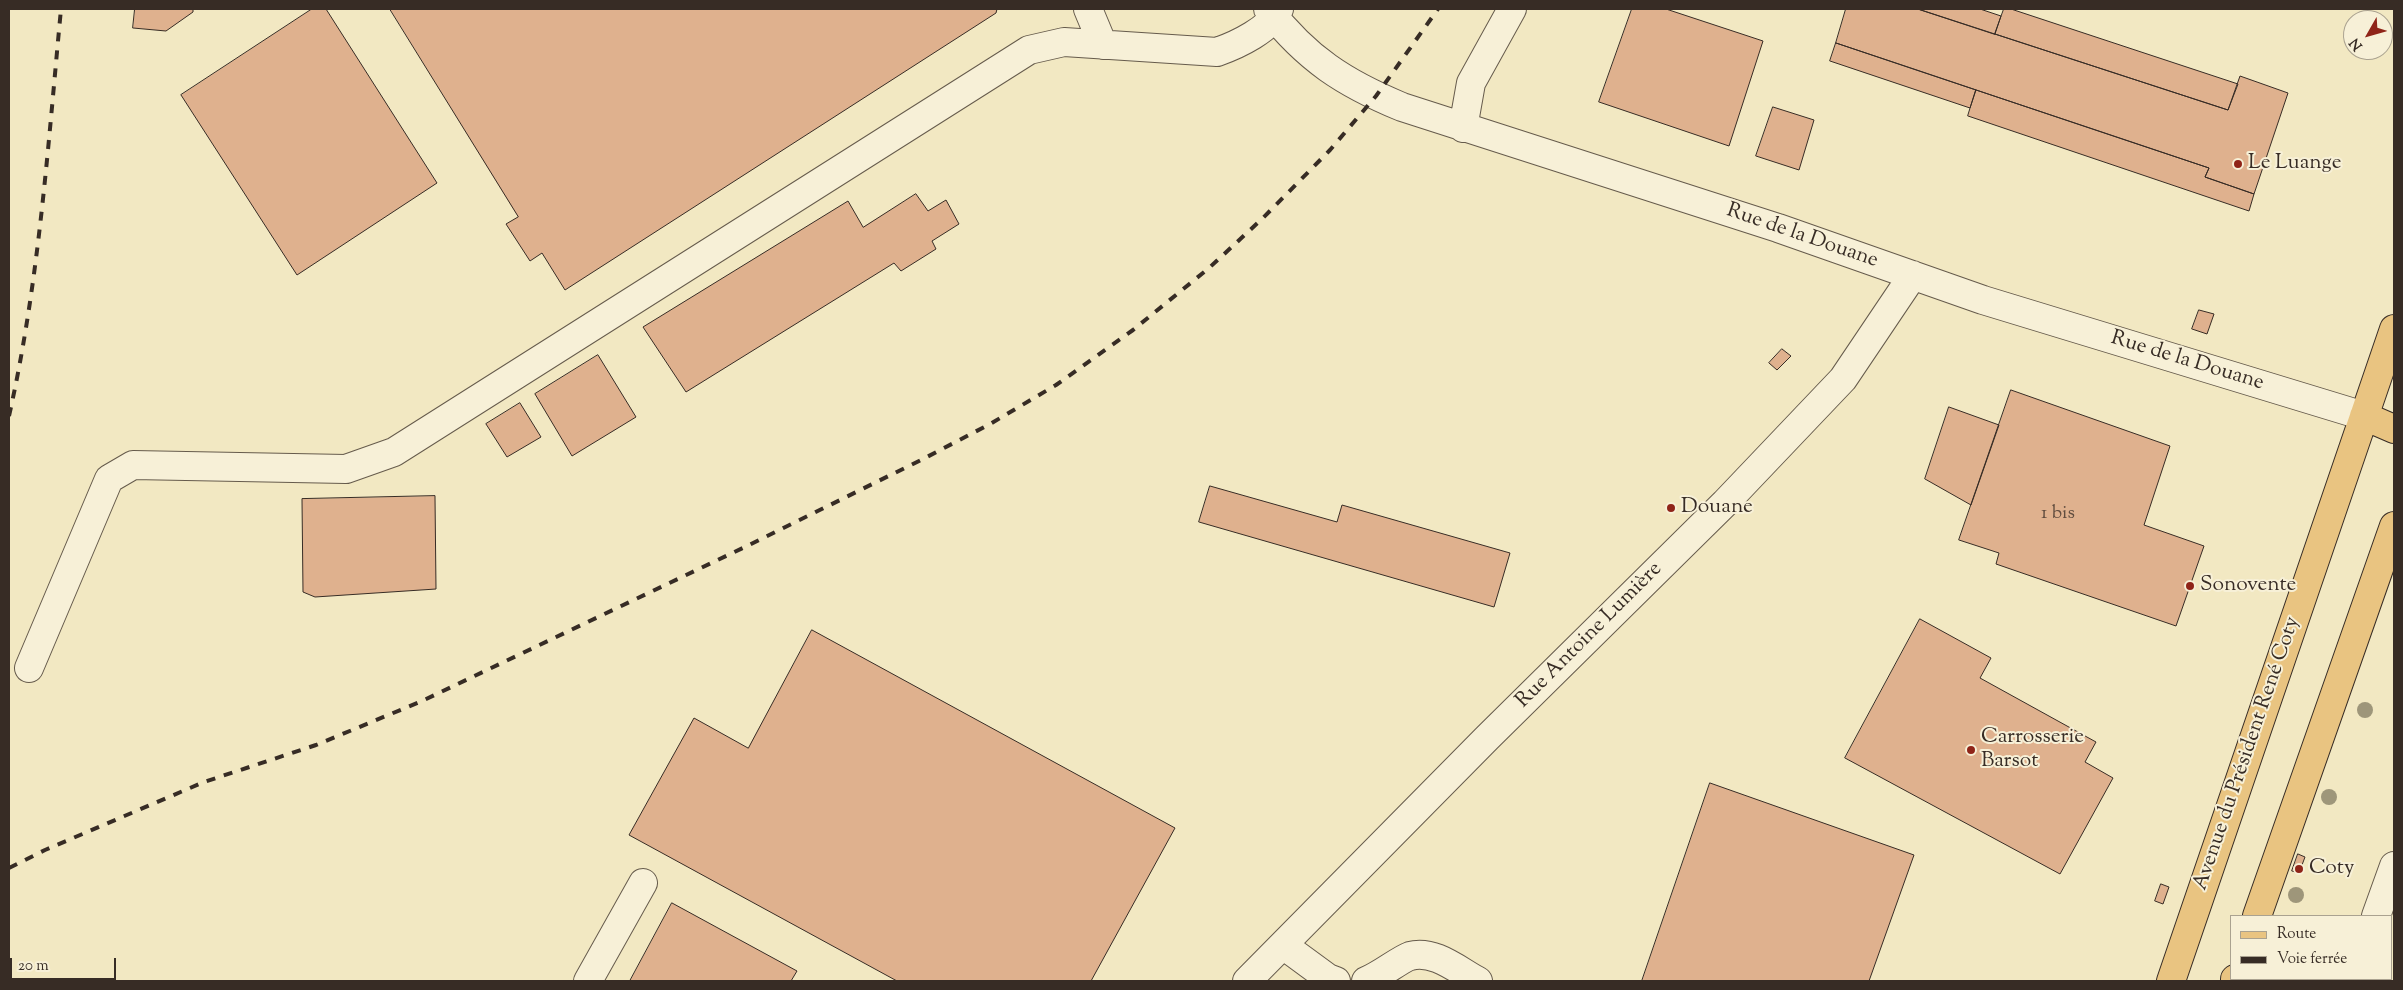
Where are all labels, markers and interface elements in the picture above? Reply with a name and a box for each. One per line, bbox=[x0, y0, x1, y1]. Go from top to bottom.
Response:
north arrow bbox=[2343, 10, 2393, 60]
text: N bbox=[2346, 33, 2368, 54]
place label: Le Luange bbox=[2248, 151, 2341, 177]
marker: Le Luange bbox=[2232, 158, 2244, 170]
street label: Rue de la Douane bbox=[1723, 199, 1881, 275]
street label: Rue de la Douane bbox=[2107, 327, 2267, 397]
place label: Douane bbox=[1681, 495, 1753, 521]
marker: Douane bbox=[1665, 502, 1677, 514]
house number: 1 bis bbox=[2041, 504, 2075, 526]
street label: Rue Antoine Lumière bbox=[1512, 558, 1668, 714]
place label: Sonovente bbox=[2200, 573, 2296, 599]
marker: Sonovente bbox=[2184, 580, 2196, 592]
street label: Avenue du Président René Coty bbox=[2189, 614, 2307, 894]
place label: Carrosserie Barsot bbox=[1981, 725, 2084, 775]
marker: Carrosserie Barsot bbox=[1965, 744, 1977, 756]
place label: Coty bbox=[2309, 856, 2354, 882]
marker: Coty bbox=[2293, 863, 2305, 875]
legend bbox=[2230, 915, 2393, 980]
text: Route bbox=[2277, 924, 2316, 945]
scale bar bbox=[12, 948, 119, 980]
text: Voie ferrée bbox=[2277, 949, 2347, 970]
text: 20 m bbox=[18, 956, 49, 977]

